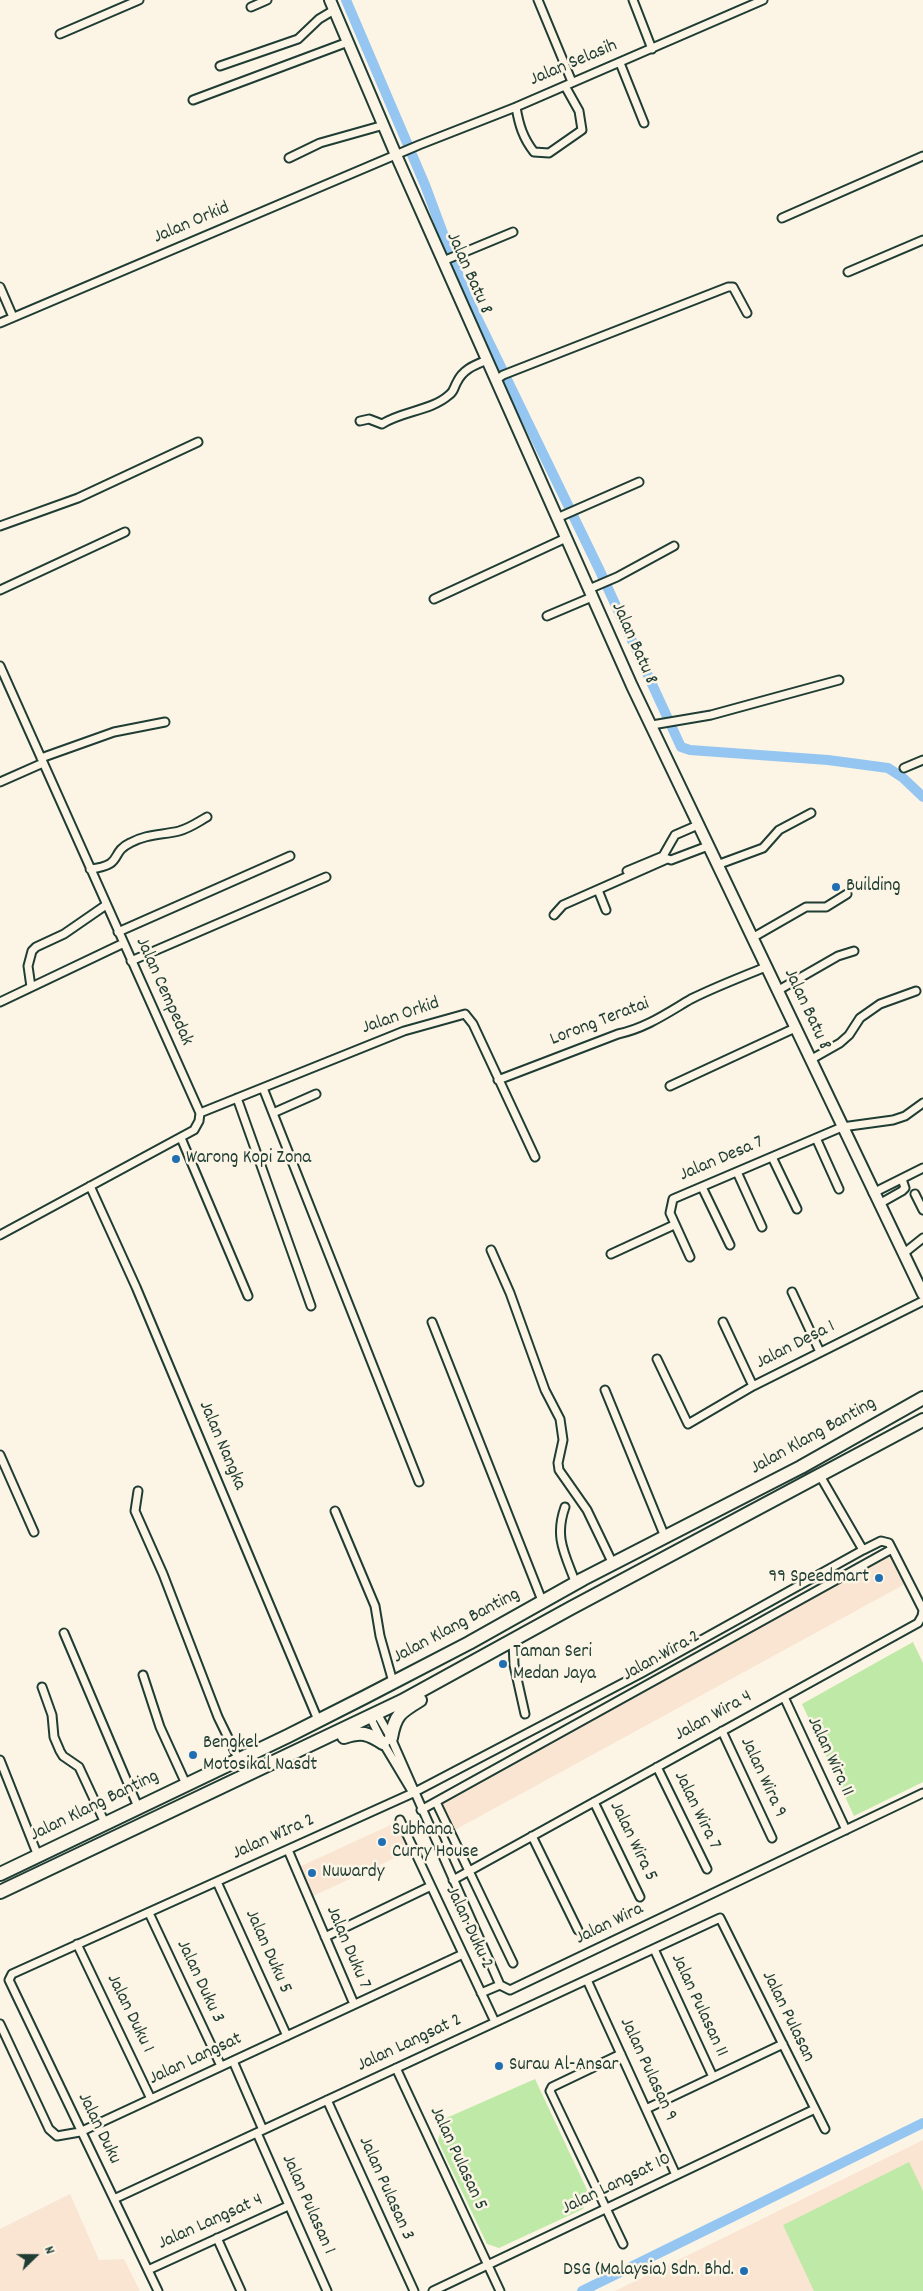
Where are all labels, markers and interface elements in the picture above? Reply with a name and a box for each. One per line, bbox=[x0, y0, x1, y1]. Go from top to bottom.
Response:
street label: Jalan Selasih bbox=[527, 35, 621, 93]
street label: Jalan Orkid bbox=[150, 198, 234, 250]
street label: Jalan Batu 8 bbox=[440, 229, 496, 319]
street label: Jalan Batu 8 bbox=[605, 599, 661, 689]
place label: Building bbox=[846, 876, 901, 898]
marker: Building bbox=[830, 881, 842, 893]
street label: Jalan Cempedak bbox=[129, 934, 197, 1050]
street label: Jalan Batu 8 bbox=[777, 966, 835, 1054]
street label: Jalan Orkid bbox=[359, 993, 443, 1041]
street label: Lorong Teratai bbox=[547, 994, 653, 1052]
street label: Jalan Desa 7 bbox=[677, 1132, 767, 1188]
place label: Warong Kopi Zona bbox=[186, 1148, 311, 1170]
marker: Warong Kopi Zona bbox=[170, 1153, 182, 1165]
street label: Jalan Desa 1 bbox=[753, 1316, 839, 1376]
street label: Jalan Klang Banting bbox=[747, 1393, 881, 1481]
street label: Jalan Nangka bbox=[192, 1398, 250, 1494]
place label: 99 Speedmart bbox=[768, 1567, 869, 1589]
marker: 99 Speedmart bbox=[873, 1572, 885, 1584]
street label: Jalan Klang Banting bbox=[390, 1584, 524, 1670]
street label: Jalan Wira 2 bbox=[619, 1626, 705, 1688]
place label: Taman Seri Medan Jaya bbox=[513, 1642, 596, 1686]
marker: Taman Seri Medan Jaya bbox=[497, 1658, 509, 1670]
street label: Jalan Wira 4 bbox=[671, 1686, 757, 1748]
street label: Jalan Wira 11 bbox=[801, 1713, 857, 1801]
place label: Bengkel Motosikal Nasdt bbox=[203, 1733, 317, 1777]
street label: Jalan Wira 9 bbox=[734, 1734, 790, 1822]
marker: Bengkel Motosikal Nasdt bbox=[187, 1749, 199, 1761]
street label: Jalan Klang Banting bbox=[27, 1766, 163, 1848]
street label: Jalan Wira 7 bbox=[667, 1768, 725, 1854]
street label: Jalan Wira 5 bbox=[603, 1798, 661, 1886]
street label: Jalan WIra 2 bbox=[229, 1810, 319, 1866]
place label: Subhana Curry House bbox=[392, 1820, 478, 1864]
marker: Subhana Curry House bbox=[376, 1836, 388, 1848]
place label: Nuwardy bbox=[322, 1862, 384, 1884]
marker: Nuwardy bbox=[306, 1867, 318, 1879]
street label: Jalan Duku 2 bbox=[439, 1883, 497, 1973]
street label: Jalan Wira bbox=[572, 1899, 648, 1951]
street label: Jalan Duku 7 bbox=[319, 1903, 375, 1993]
street label: Jalan Duku 5 bbox=[238, 1906, 296, 1998]
street label: Jalan Duku 3 bbox=[170, 1937, 228, 2027]
street label: Jalan Pulasan 11 bbox=[664, 1951, 732, 2061]
street label: Jalan Pulasan bbox=[755, 1968, 819, 2066]
street label: Jalan Duku 1 bbox=[100, 1971, 158, 2057]
street label: Jalan Langsat 2 bbox=[354, 2010, 466, 2078]
street label: Jalan Pulasan 9 bbox=[613, 2015, 681, 2125]
street label: Jalan Langsat bbox=[146, 2029, 246, 2091]
place label: Surau Al-Ansar bbox=[509, 2055, 619, 2077]
marker: Surau Al-Ansar bbox=[493, 2060, 505, 2072]
street label: Jalan Duku bbox=[71, 2090, 125, 2168]
street label: Jalan Pulasan 5 bbox=[423, 2104, 491, 2214]
street label: Jalan Pulasan 3 bbox=[352, 2134, 418, 2244]
street label: Jalan Langsat 10 bbox=[559, 2149, 675, 2221]
street label: Jalan Pulasan 1 bbox=[275, 2152, 339, 2258]
street label: Jalan Langsat 4 bbox=[155, 2190, 267, 2256]
north arrow bbox=[10, 2231, 60, 2281]
text: N bbox=[38, 2243, 59, 2257]
place label: DSG (Malaysia) Sdn. Bhd. bbox=[563, 2260, 734, 2282]
marker: DSG (Malaysia) Sdn. Bhd. bbox=[738, 2265, 750, 2277]

